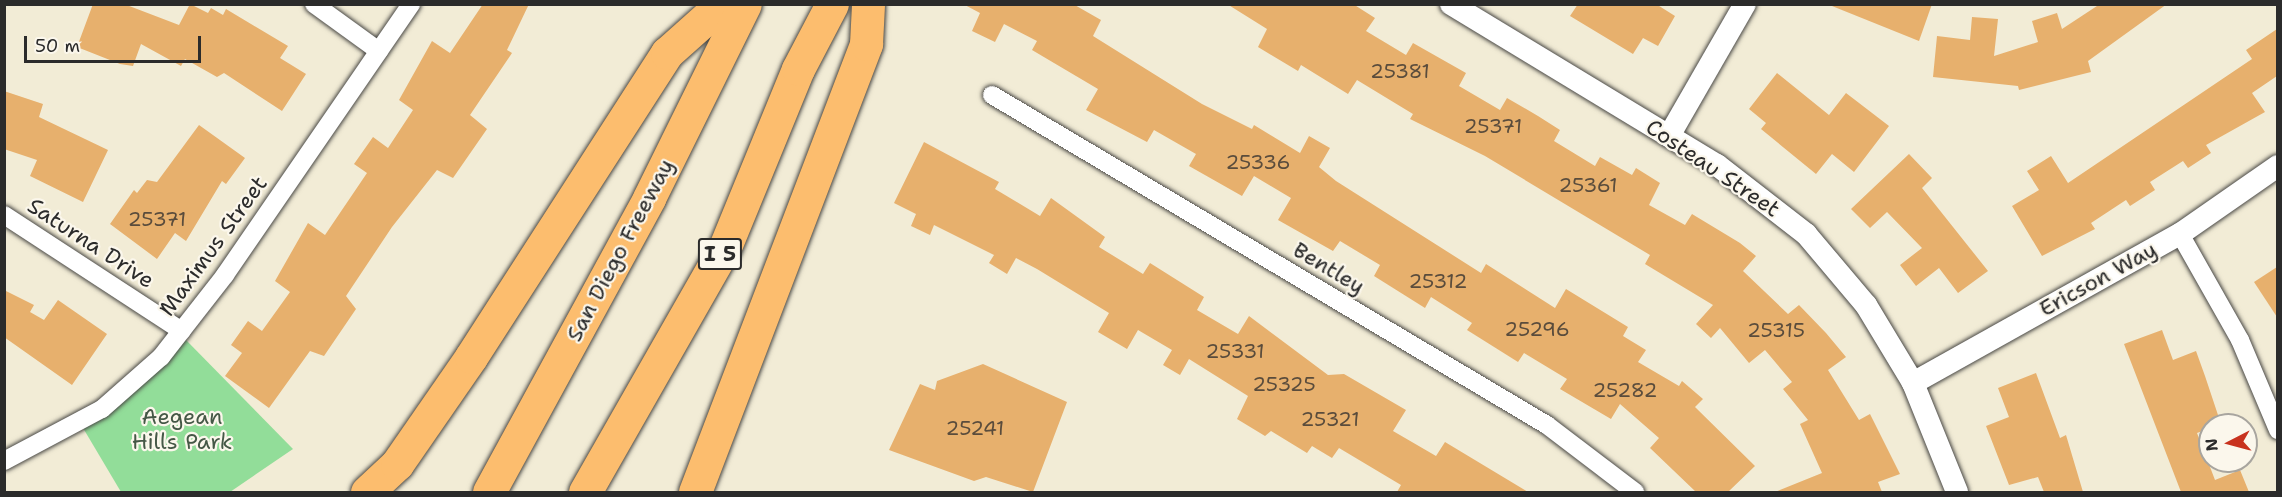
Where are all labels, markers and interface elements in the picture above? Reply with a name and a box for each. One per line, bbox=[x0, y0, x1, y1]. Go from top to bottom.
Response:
scale bar bbox=[27, 24, 204, 62]
text: 50 m bbox=[35, 34, 80, 58]
house number: 25381 bbox=[1370, 59, 1430, 83]
street label: Costeau Street bbox=[1641, 113, 1785, 223]
house number: 25371 bbox=[1464, 114, 1522, 138]
house number: 25336 bbox=[1225, 150, 1291, 174]
street label: San Diego Freeway bbox=[561, 154, 679, 346]
street label: Maximus Street bbox=[153, 171, 273, 321]
house number: 25361 bbox=[1558, 173, 1618, 197]
street label: Saturna Drive bbox=[23, 192, 159, 294]
house number: 25371 bbox=[128, 207, 186, 231]
road number: I 5 bbox=[698, 236, 742, 272]
street label: Bentley bbox=[1288, 236, 1370, 300]
street label: Ericson Way bbox=[2035, 236, 2161, 322]
house number: 25312 bbox=[1408, 269, 1468, 293]
house number: 25296 bbox=[1504, 317, 1570, 341]
house number: 25315 bbox=[1747, 318, 1805, 342]
house number: 25331 bbox=[1206, 339, 1264, 363]
house number: 25325 bbox=[1252, 372, 1316, 396]
house number: 25282 bbox=[1593, 378, 1657, 402]
park label: Aegean Hills Park bbox=[132, 403, 232, 454]
house number: 25321 bbox=[1301, 407, 1359, 431]
north arrow bbox=[2198, 413, 2258, 473]
house number: 25241 bbox=[946, 416, 1004, 440]
text: N bbox=[2200, 437, 2223, 452]

